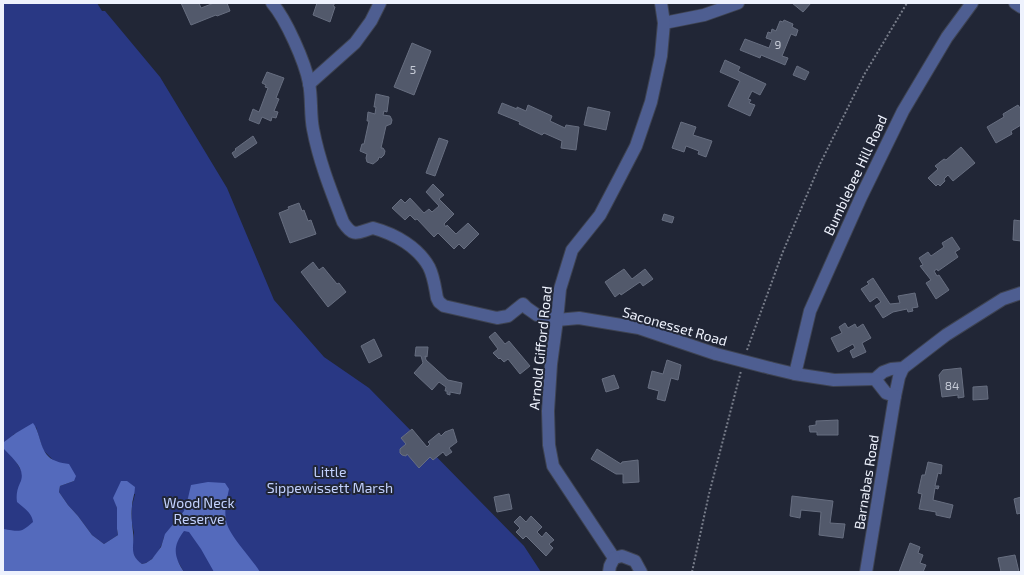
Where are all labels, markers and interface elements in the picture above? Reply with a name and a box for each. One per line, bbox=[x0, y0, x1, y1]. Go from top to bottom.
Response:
house number: 9 bbox=[775, 37, 782, 51]
house number: 5 bbox=[410, 62, 416, 76]
street label: Bumblebee Hill Road bbox=[820, 112, 890, 238]
street label: Arnold Gifford Road bbox=[525, 285, 555, 411]
street label: Saconesset Road bbox=[621, 303, 729, 349]
house number: 84 bbox=[945, 378, 959, 392]
street label: Barnabas Road bbox=[850, 433, 882, 531]
park label: Little Sippewissett Marsh bbox=[267, 463, 393, 496]
park label: Wood Neck Reserve bbox=[163, 494, 235, 527]

